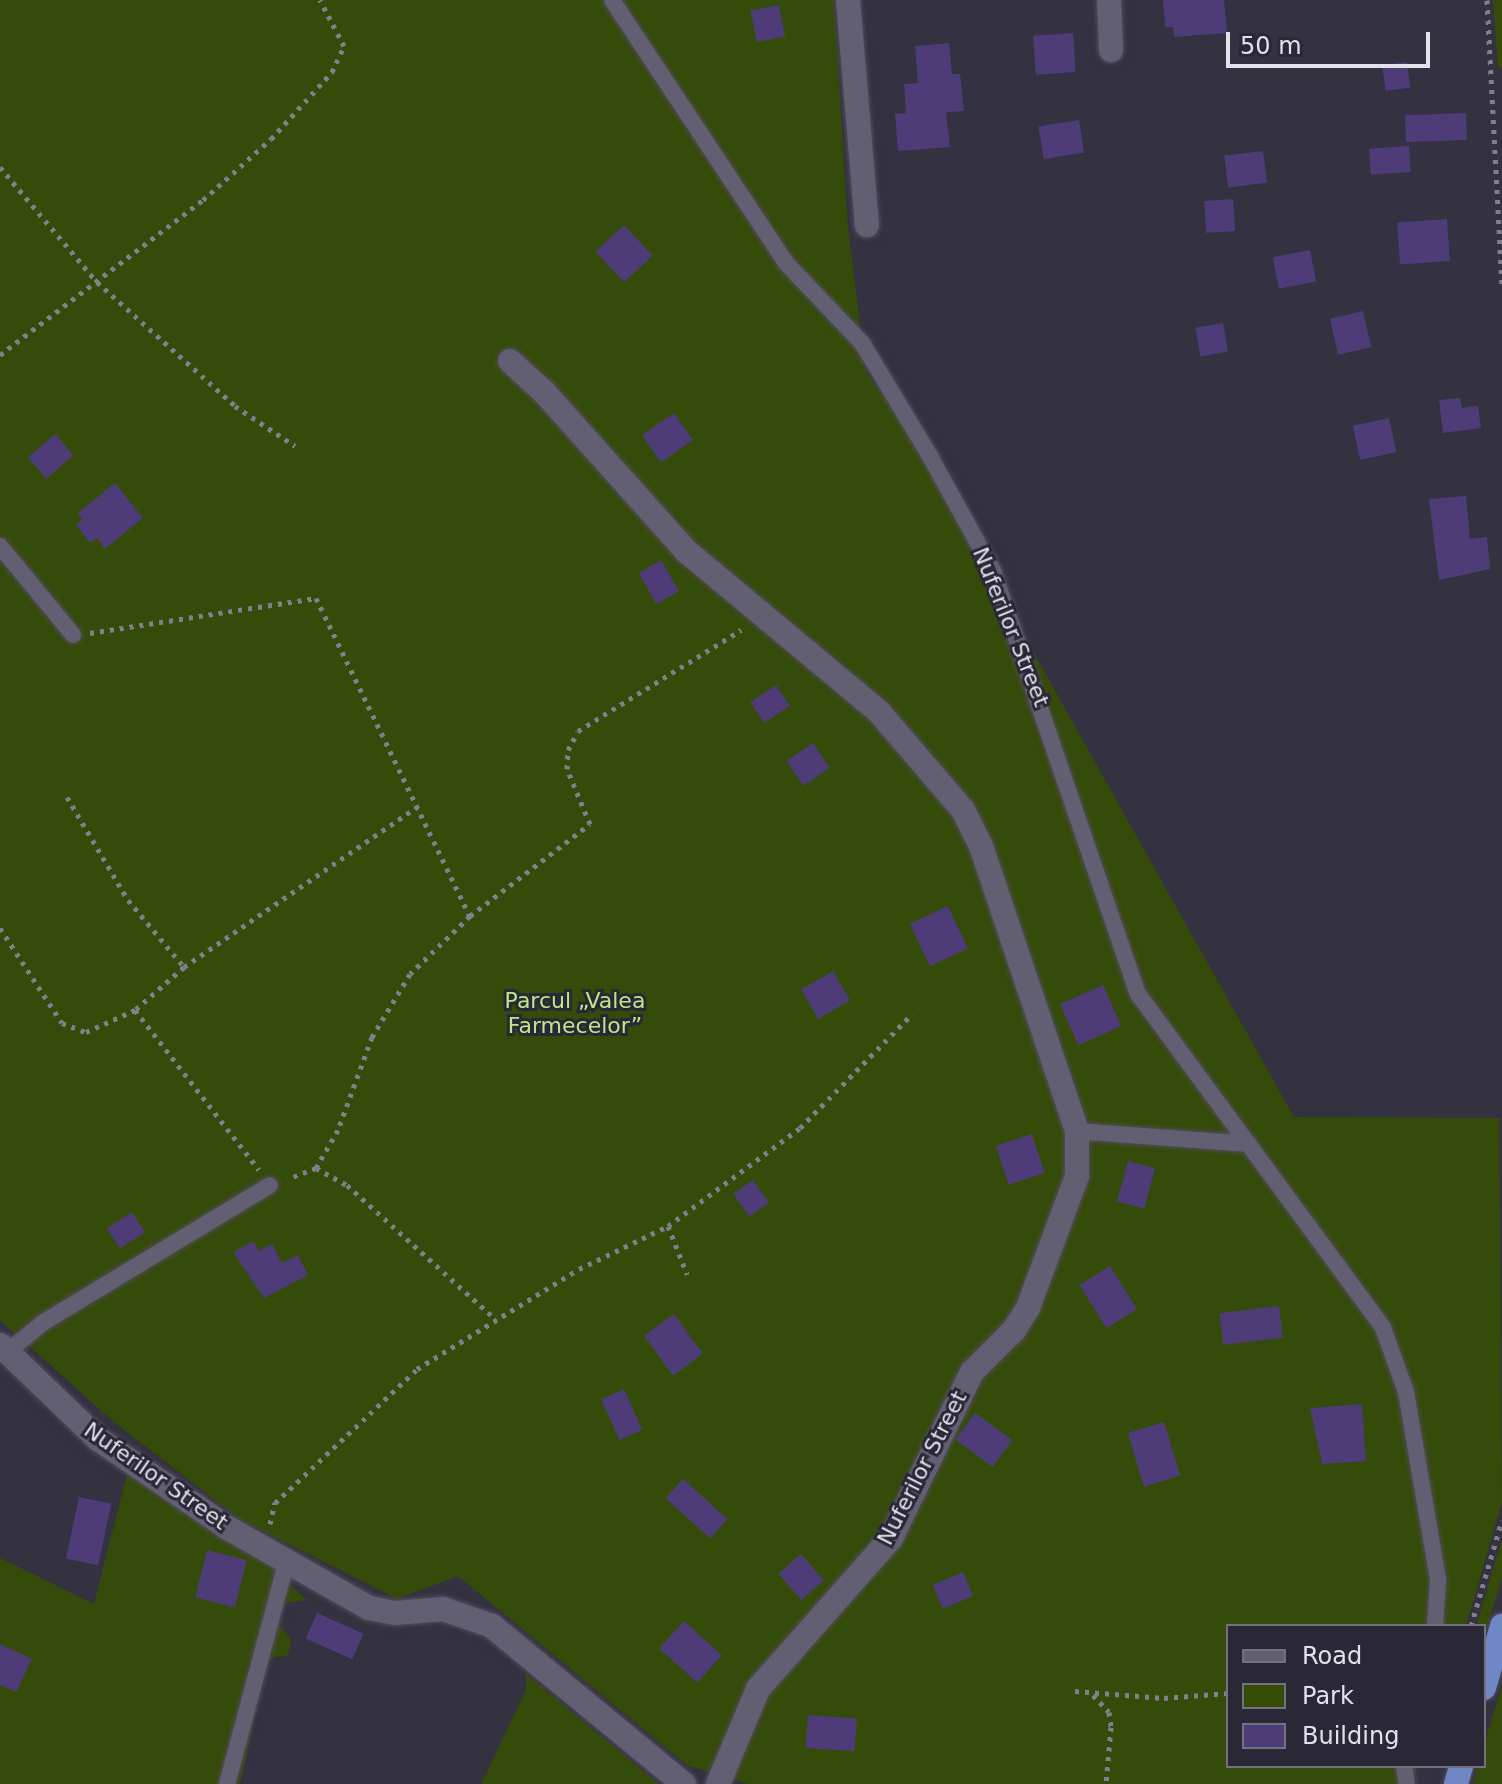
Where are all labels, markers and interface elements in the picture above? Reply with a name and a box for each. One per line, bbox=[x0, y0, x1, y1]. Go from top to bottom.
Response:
scale bar bbox=[1230, 16, 1434, 66]
text: 50 m bbox=[1240, 32, 1302, 60]
street label: Nuferilor Street bbox=[967, 544, 1055, 710]
park label: Parcul „Valea Farmecelor” bbox=[505, 987, 645, 1038]
street label: Nuferilor Street bbox=[872, 1387, 972, 1549]
street label: Nuferilor Street bbox=[79, 1417, 233, 1535]
legend bbox=[1226, 1624, 1486, 1768]
text: Road bbox=[1302, 1642, 1362, 1670]
text: Park bbox=[1302, 1682, 1354, 1710]
text: Building bbox=[1302, 1722, 1399, 1750]

